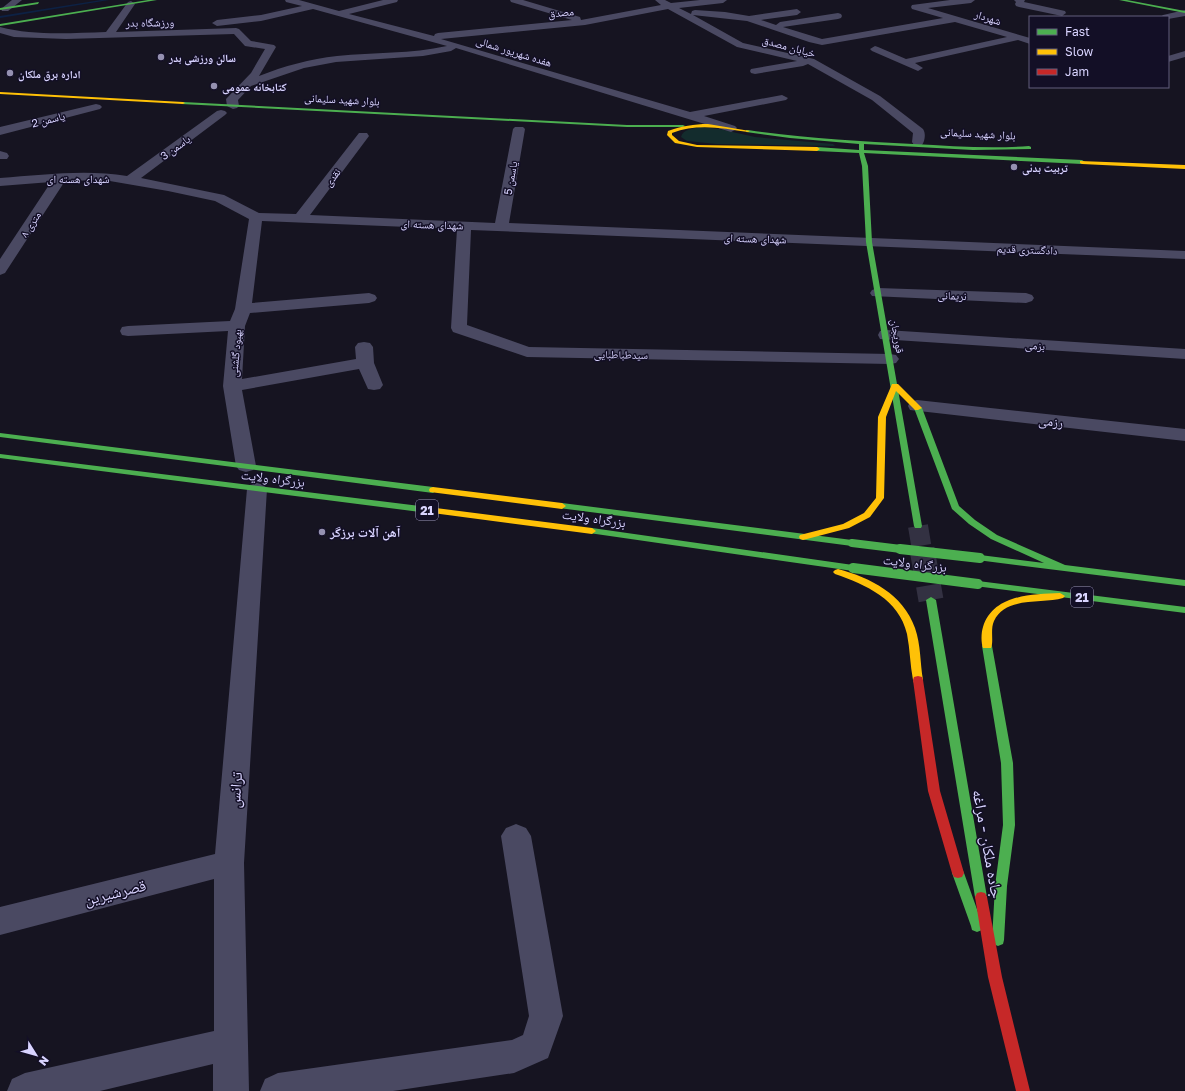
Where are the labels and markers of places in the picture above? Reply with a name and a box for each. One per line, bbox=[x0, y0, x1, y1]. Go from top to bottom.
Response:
place label: سالن ورزشی بدر bbox=[168, 51, 236, 66]
marker: سالن ورزشی بدر bbox=[156, 52, 166, 62]
place label: اداره برق ملکان bbox=[18, 67, 81, 82]
marker: اداره برق ملکان bbox=[5, 68, 15, 78]
place label: کتابخانه عمومی bbox=[222, 80, 287, 95]
marker: کتابخانه عمومی bbox=[209, 81, 219, 91]
place label: تربیت بدنی bbox=[1022, 161, 1068, 176]
marker: تربیت بدنی bbox=[1009, 162, 1019, 172]
place label: آهن آلات برزگر bbox=[329, 524, 401, 541]
marker: آهن آلات برزگر bbox=[317, 527, 327, 537]

